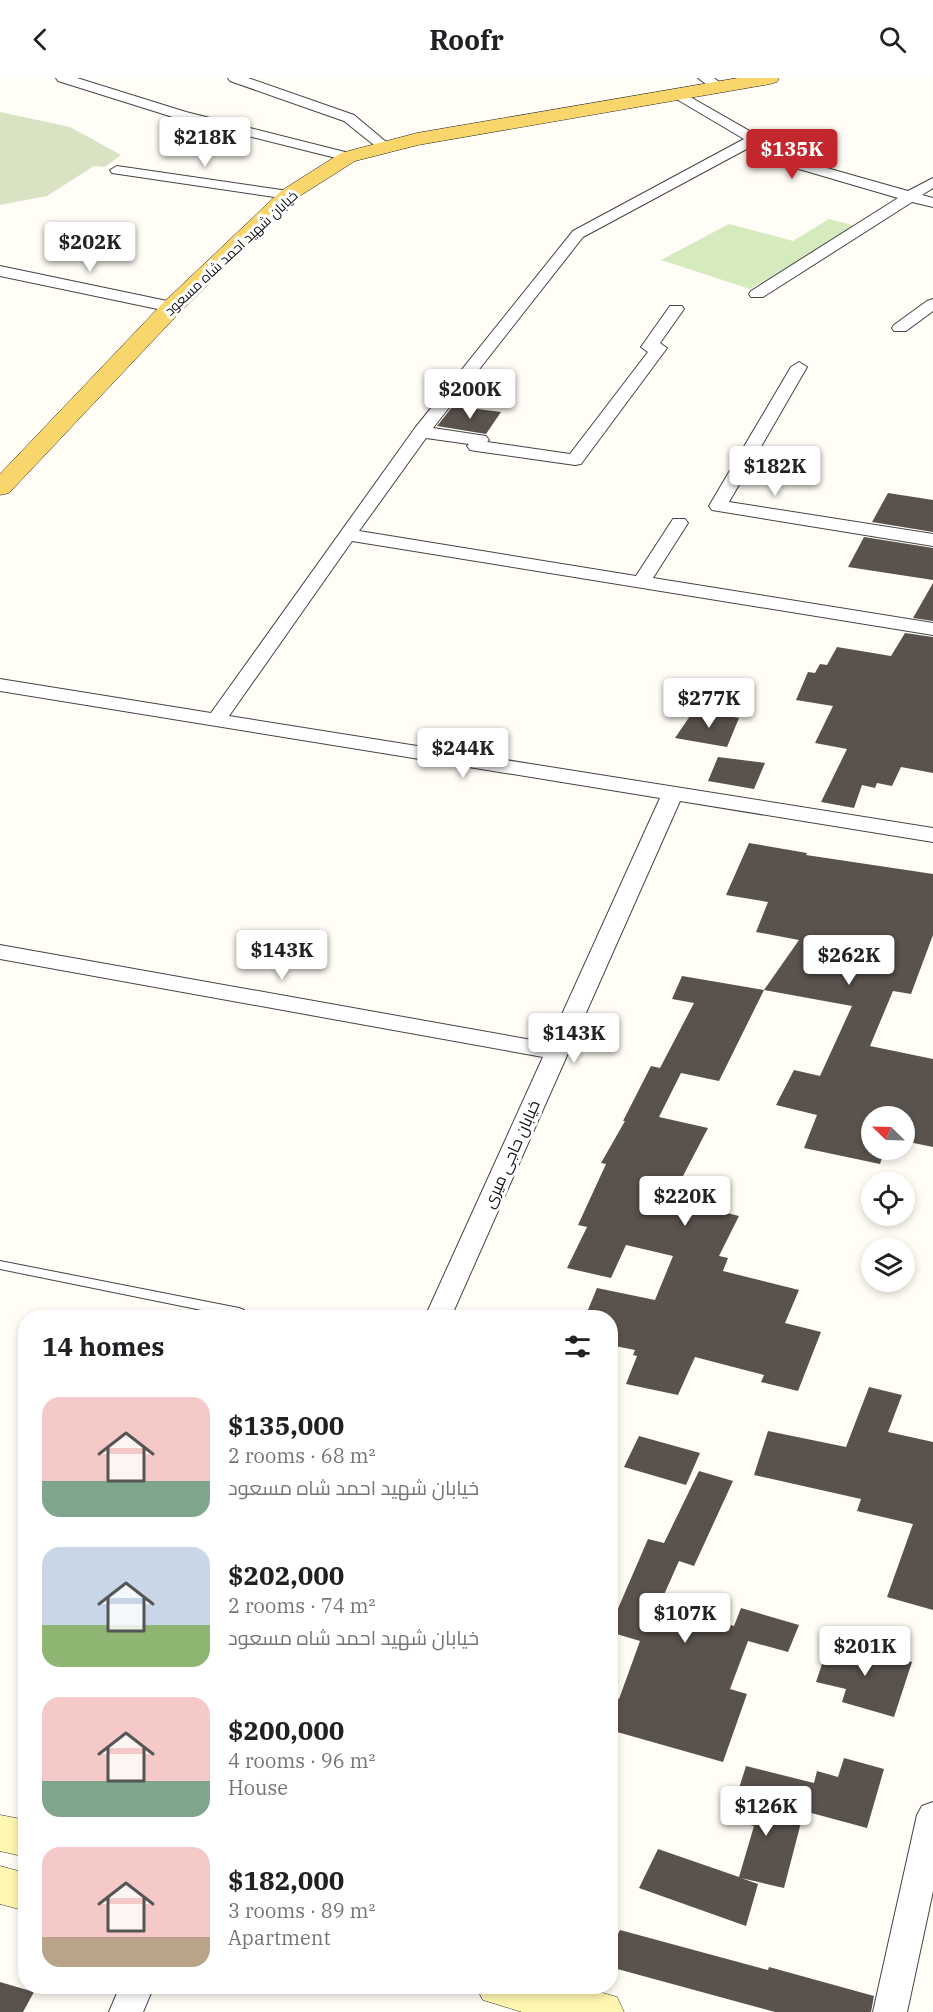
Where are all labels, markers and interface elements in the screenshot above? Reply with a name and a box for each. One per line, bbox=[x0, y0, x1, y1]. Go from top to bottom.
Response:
text: Roofr bbox=[429, 22, 504, 57]
icon: back bbox=[24, 23, 57, 56]
icon: search bbox=[876, 23, 909, 56]
pin: $218K bbox=[163, 117, 247, 168]
text: $218K bbox=[173, 123, 237, 150]
pin: $135K bbox=[750, 129, 834, 180]
text: $135K bbox=[760, 135, 824, 162]
street label: خیابان شهید احمد شاه مسعود bbox=[161, 186, 301, 320]
pin: $202K bbox=[48, 222, 132, 273]
text: $202K bbox=[58, 228, 122, 255]
pin: $200K bbox=[428, 369, 512, 420]
text: $200K bbox=[438, 375, 502, 402]
pin: $182K bbox=[733, 446, 817, 497]
text: $182K bbox=[743, 452, 807, 479]
pin: $277K bbox=[667, 678, 751, 729]
text: $277K bbox=[677, 684, 741, 711]
pin: $244K bbox=[421, 728, 505, 779]
text: $244K bbox=[431, 734, 495, 761]
pin: $143K bbox=[240, 930, 324, 981]
pin: $262K bbox=[807, 935, 891, 986]
text: $143K bbox=[250, 936, 314, 963]
text: $262K bbox=[817, 941, 881, 968]
pin: $143K bbox=[532, 1013, 616, 1064]
text: $143K bbox=[542, 1019, 606, 1046]
street label: خیابان حاجی میری bbox=[478, 1097, 545, 1212]
north arrow bbox=[861, 1106, 915, 1160]
map controls bbox=[861, 1106, 915, 1292]
button: locate bbox=[861, 1172, 915, 1226]
pin: $220K bbox=[643, 1176, 727, 1227]
text: $220K bbox=[653, 1182, 717, 1209]
button: layers bbox=[861, 1238, 915, 1292]
text: 14 homes bbox=[42, 1329, 164, 1363]
icon: filters bbox=[561, 1330, 594, 1363]
text: $135,000 bbox=[228, 1408, 344, 1442]
icon: home bbox=[90, 1421, 162, 1493]
text: 2 rooms · 68 m² bbox=[228, 1442, 375, 1469]
text: خیابان شهید احمد شاه مسعود bbox=[228, 1474, 479, 1501]
text: $202,000 bbox=[228, 1558, 344, 1592]
icon: home bbox=[90, 1571, 162, 1643]
text: 2 rooms · 74 m² bbox=[228, 1592, 375, 1619]
pin: $107K bbox=[643, 1593, 727, 1644]
text: $107K bbox=[653, 1599, 717, 1626]
text: خیابان شهید احمد شاه مسعود bbox=[228, 1624, 479, 1651]
pin: $201K bbox=[823, 1626, 907, 1677]
text: $201K bbox=[833, 1632, 897, 1659]
text: $200,000 bbox=[228, 1713, 344, 1747]
icon: home bbox=[90, 1721, 162, 1793]
text: 4 rooms · 96 m² bbox=[228, 1747, 375, 1774]
text: House bbox=[228, 1774, 288, 1801]
pin: $126K bbox=[724, 1786, 808, 1837]
text: $126K bbox=[734, 1792, 798, 1819]
text: $182,000 bbox=[228, 1863, 344, 1897]
icon: home bbox=[90, 1871, 162, 1943]
text: 3 rooms · 89 m² bbox=[228, 1897, 375, 1924]
text: Apartment bbox=[228, 1924, 331, 1951]

